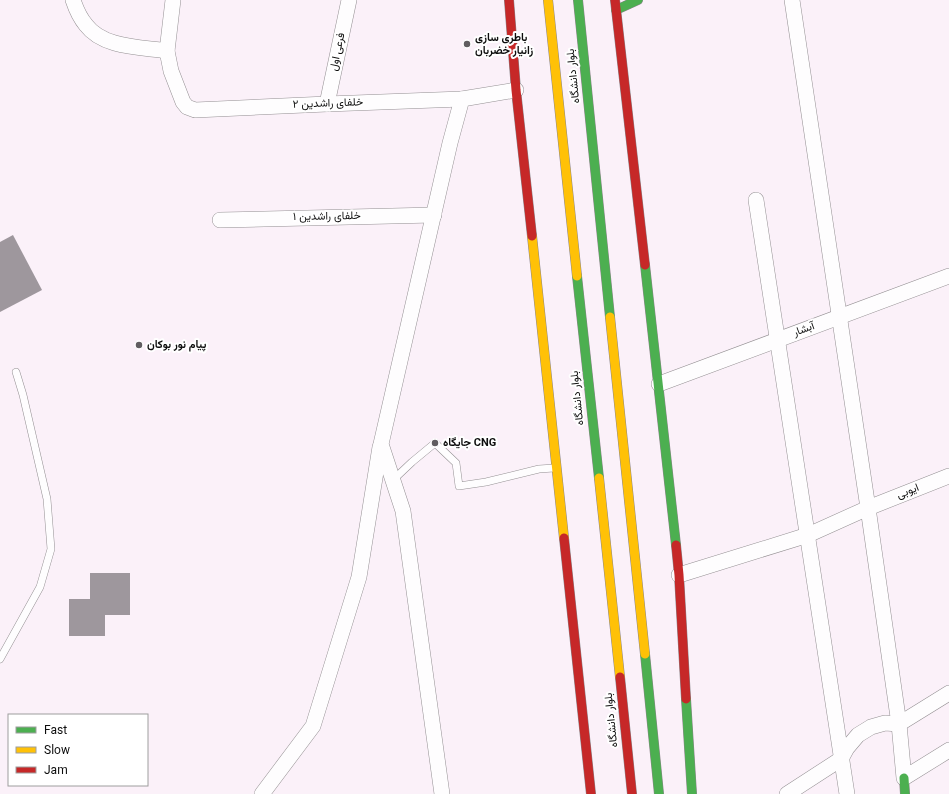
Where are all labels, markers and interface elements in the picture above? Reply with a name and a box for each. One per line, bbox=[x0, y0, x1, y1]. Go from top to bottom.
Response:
place label: باطری سازی زانیار خضربان bbox=[475, 30, 533, 60]
street label: فرعی اول bbox=[326, 31, 350, 73]
marker: باطری سازی زانیار خضربان bbox=[462, 39, 472, 49]
street label: بلوار دانشگاه bbox=[563, 48, 585, 104]
street label: خلفای راشدین ۲ bbox=[292, 94, 364, 114]
street label: خلفای راشدین ۱ bbox=[293, 208, 361, 226]
street label: آبشار bbox=[790, 318, 818, 342]
place label: پیام نور بوکان bbox=[147, 337, 207, 354]
marker: پیام نور بوکان bbox=[134, 340, 144, 350]
street label: بلوار دانشگاه bbox=[567, 370, 589, 426]
place label: جایگاه CNG bbox=[443, 435, 496, 452]
marker: جایگاه CNG bbox=[430, 438, 440, 448]
street label: ایوبی bbox=[894, 480, 922, 504]
street label: بلوار دانشگاه bbox=[601, 692, 623, 748]
legend bbox=[8, 714, 148, 786]
text: Fast bbox=[44, 722, 67, 740]
text: Slow bbox=[44, 742, 70, 760]
text: Jam bbox=[44, 762, 68, 780]

